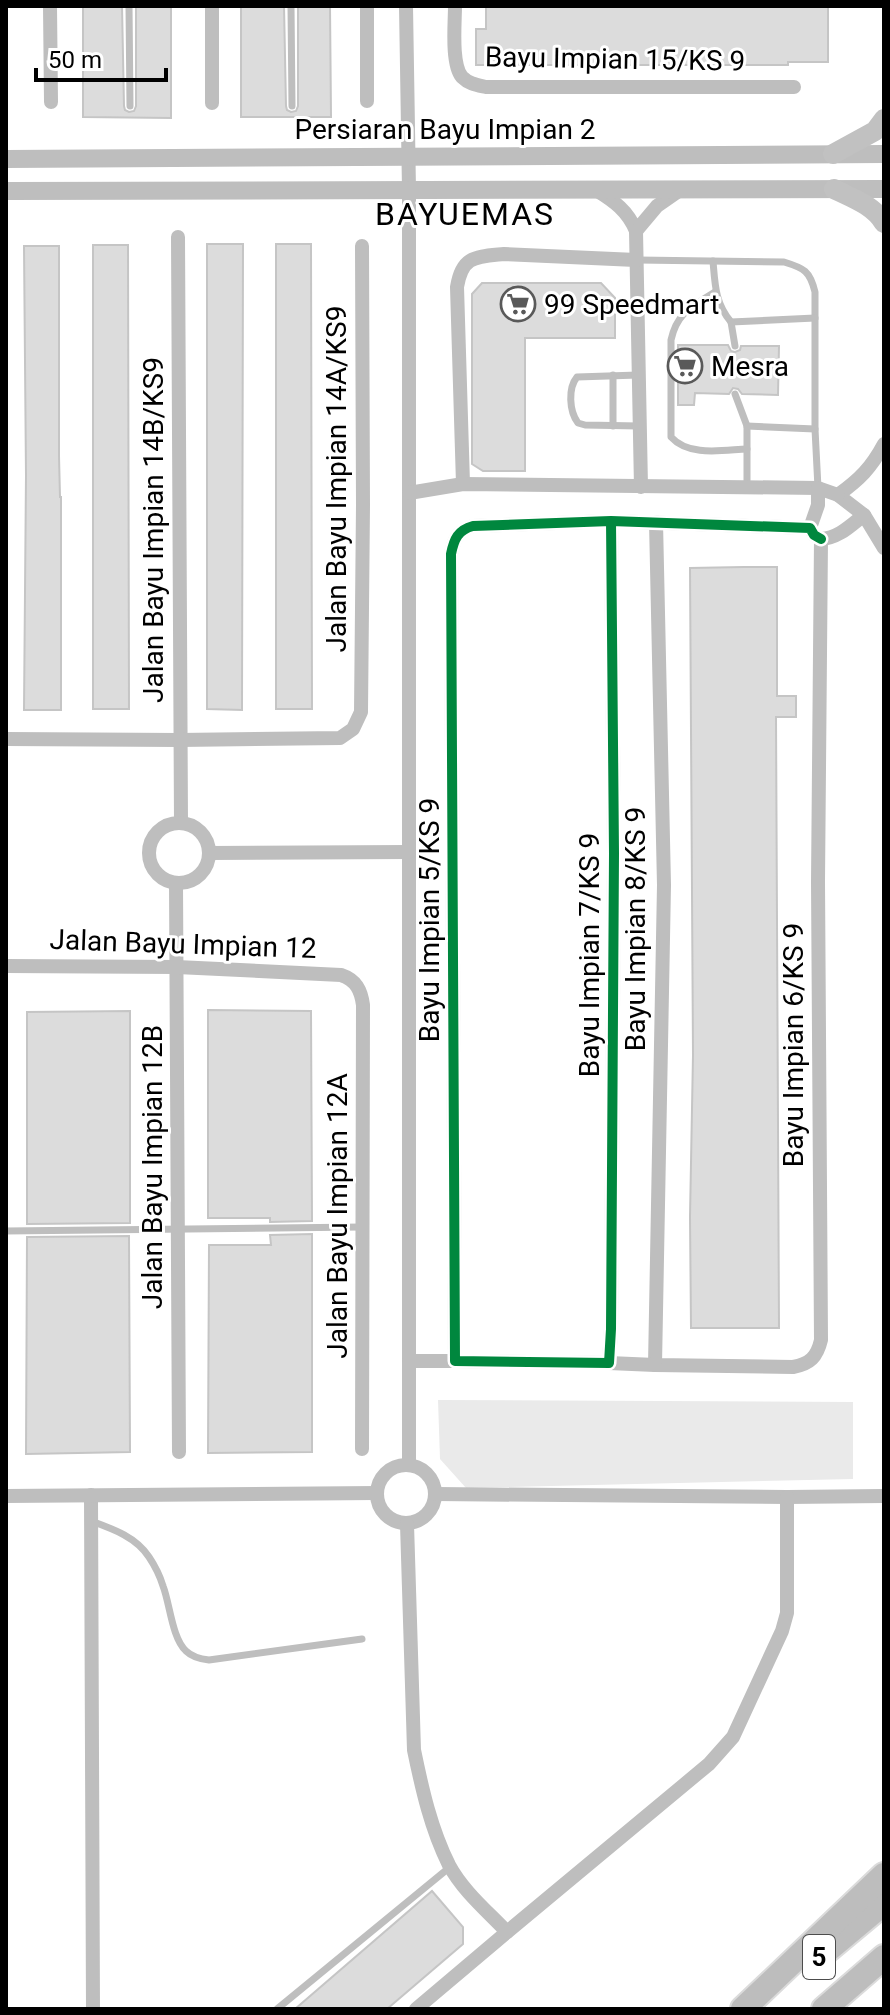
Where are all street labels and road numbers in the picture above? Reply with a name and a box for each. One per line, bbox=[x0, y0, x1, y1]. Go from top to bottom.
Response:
street label: Bayu Impian 15/KS 9 bbox=[485, 40, 745, 78]
street label: Persiaran Bayu Impian 2 bbox=[294, 113, 596, 146]
street label: Jalan Bayu Impian 14A/KS9 bbox=[320, 306, 353, 652]
street label: Jalan Bayu Impian 14B/KS9 bbox=[137, 357, 170, 703]
street label: Bayu Impian 5/KS 9 bbox=[413, 798, 446, 1042]
street label: Bayu Impian 8/KS 9 bbox=[619, 807, 652, 1051]
street label: Bayu Impian 7/KS 9 bbox=[573, 833, 606, 1077]
street label: Jalan Bayu Impian 12 bbox=[49, 923, 317, 965]
street label: Bayu Impian 6/KS 9 bbox=[777, 923, 810, 1167]
street label: Jalan Bayu Impian 12B bbox=[136, 1025, 169, 1309]
street label: Jalan Bayu Impian 12A bbox=[321, 1073, 354, 1359]
road number: 5 bbox=[803, 1935, 835, 1979]

